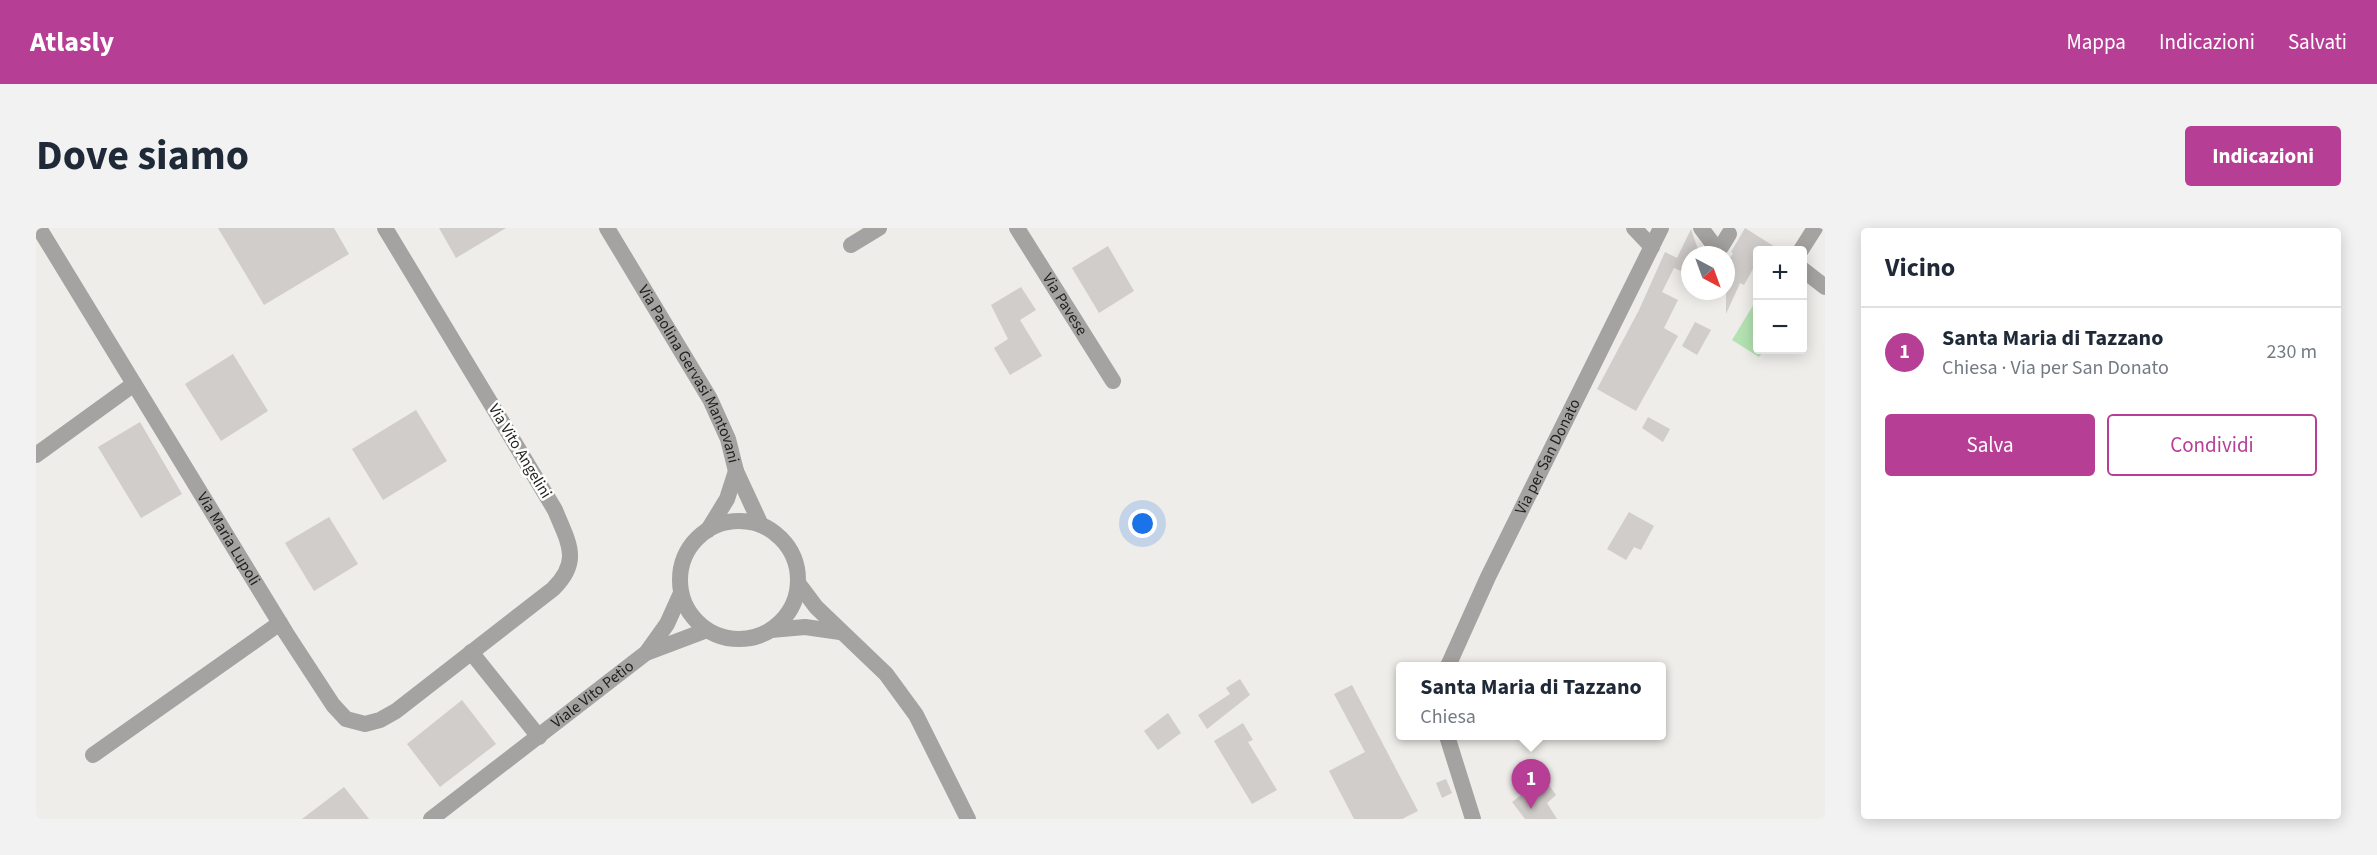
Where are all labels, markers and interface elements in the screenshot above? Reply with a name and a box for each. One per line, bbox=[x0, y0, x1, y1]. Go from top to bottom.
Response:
text: Atlasly bbox=[30, 22, 114, 62]
text: Mappa bbox=[2067, 27, 2126, 57]
text: Indicazioni bbox=[2159, 27, 2255, 57]
text: Salvati bbox=[2288, 27, 2347, 57]
text: Dove siamo bbox=[36, 126, 249, 186]
button: Indicazioni bbox=[2185, 126, 2341, 186]
north arrow bbox=[1681, 246, 1735, 300]
map controls bbox=[1753, 246, 1807, 354]
button: + bbox=[1753, 246, 1807, 300]
text: Vicino bbox=[1885, 249, 1955, 286]
street label: Via Pavese bbox=[1037, 269, 1093, 340]
street label: Via Paolina Gervasi Mantovani bbox=[633, 281, 745, 465]
button: − bbox=[1753, 300, 1807, 354]
text: Santa Maria di Tazzano bbox=[1942, 322, 2163, 354]
text: 1 bbox=[1899, 338, 1910, 366]
text: 230 m bbox=[2267, 338, 2317, 366]
text: Chiesa · Via per San Donato bbox=[1942, 354, 2169, 382]
street label: Via per San Donato bbox=[1510, 395, 1586, 518]
street label: Via Vito Angelini bbox=[483, 400, 557, 502]
button: Salva bbox=[1885, 414, 2095, 476]
button: Condividi bbox=[2107, 414, 2317, 476]
street label: Via Maria Lupoli bbox=[192, 488, 265, 590]
your location bbox=[1128, 509, 1157, 538]
street label: Viale Vito Petìo bbox=[546, 655, 638, 733]
popup bbox=[1396, 662, 1666, 740]
text: Santa Maria di Tazzano bbox=[1420, 671, 1642, 703]
text: Chiesa bbox=[1420, 703, 1476, 731]
pin: 1 bbox=[1512, 760, 1550, 809]

